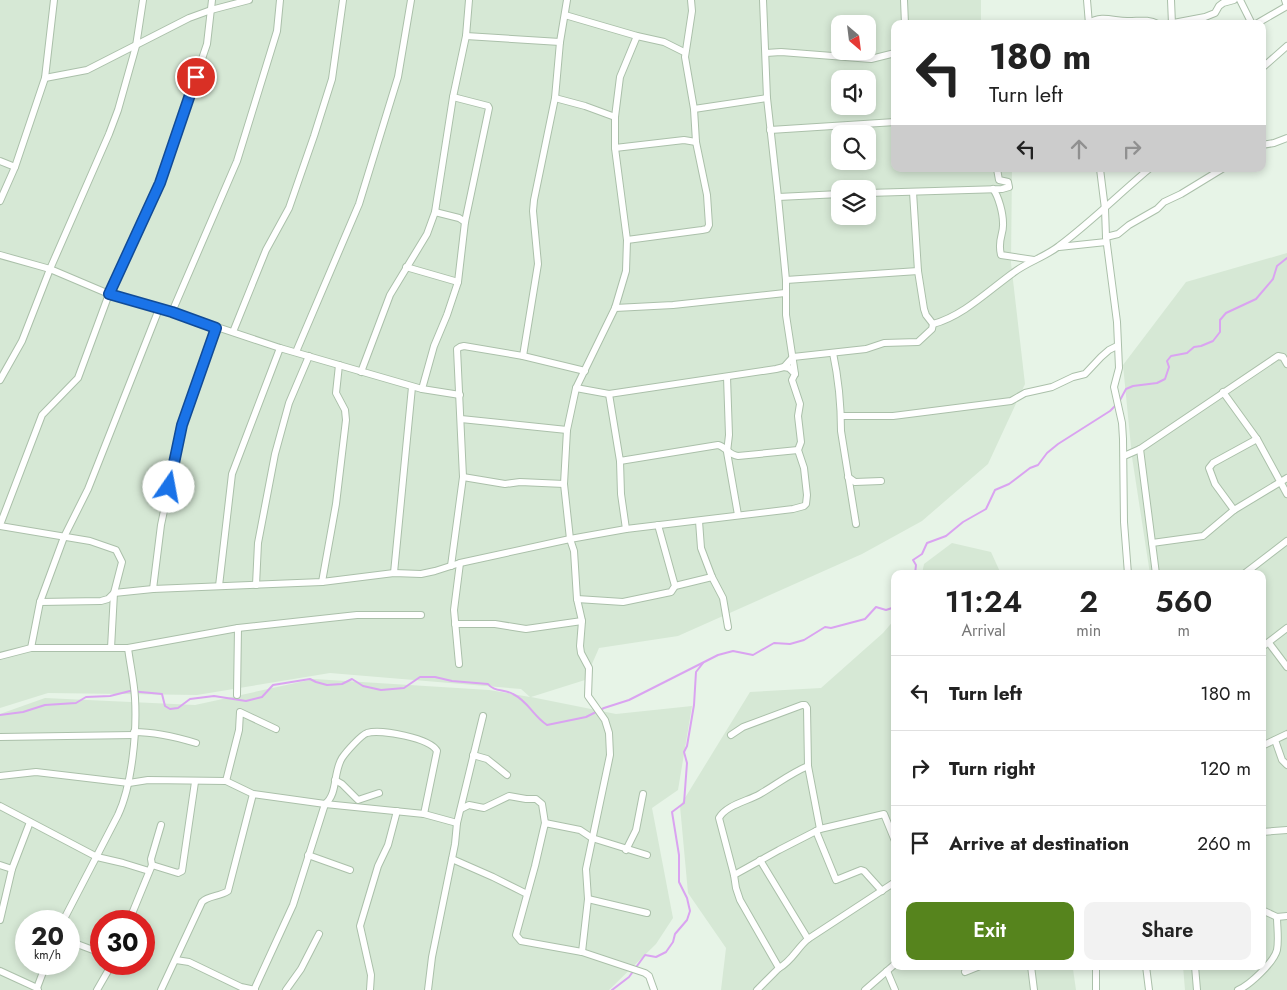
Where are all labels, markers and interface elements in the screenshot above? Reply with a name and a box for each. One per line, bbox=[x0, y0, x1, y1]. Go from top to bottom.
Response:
north arrow bbox=[831, 15, 876, 60]
map controls bbox=[831, 15, 876, 225]
text: 180 m bbox=[989, 32, 1091, 82]
icon: left bbox=[906, 40, 971, 105]
pin bbox=[175, 56, 217, 98]
icon: arrive bbox=[182, 63, 210, 91]
button: sound bbox=[831, 70, 876, 115]
text: Turn left bbox=[989, 78, 1063, 110]
button: search bbox=[831, 125, 876, 170]
icon: left bbox=[1012, 135, 1040, 163]
icon: ahead bbox=[1065, 135, 1093, 163]
icon: right bbox=[1118, 135, 1146, 163]
button: layers bbox=[831, 180, 876, 225]
position arrow bbox=[142, 460, 194, 512]
text: 11:24 bbox=[945, 580, 1022, 623]
text: 2 bbox=[1079, 580, 1098, 623]
text: 560 bbox=[1155, 580, 1212, 623]
text: Arrival bbox=[962, 619, 1006, 642]
text: min bbox=[1076, 619, 1101, 642]
text: m bbox=[1177, 619, 1190, 642]
icon: left bbox=[906, 679, 934, 707]
text: Turn left bbox=[949, 680, 1022, 707]
text: 180 m bbox=[1200, 680, 1251, 707]
icon: right bbox=[906, 754, 934, 782]
text: Turn right bbox=[949, 755, 1035, 782]
text: 120 m bbox=[1200, 755, 1251, 782]
icon: arrive bbox=[906, 829, 934, 857]
text: Arrive at destination bbox=[949, 830, 1129, 857]
text: 260 m bbox=[1197, 830, 1251, 857]
button: Exit bbox=[906, 902, 1074, 960]
button: Share bbox=[1084, 902, 1251, 960]
speed limit sign: 30 bbox=[90, 910, 155, 975]
text: 20 bbox=[31, 918, 64, 954]
text: km/h bbox=[34, 946, 61, 964]

